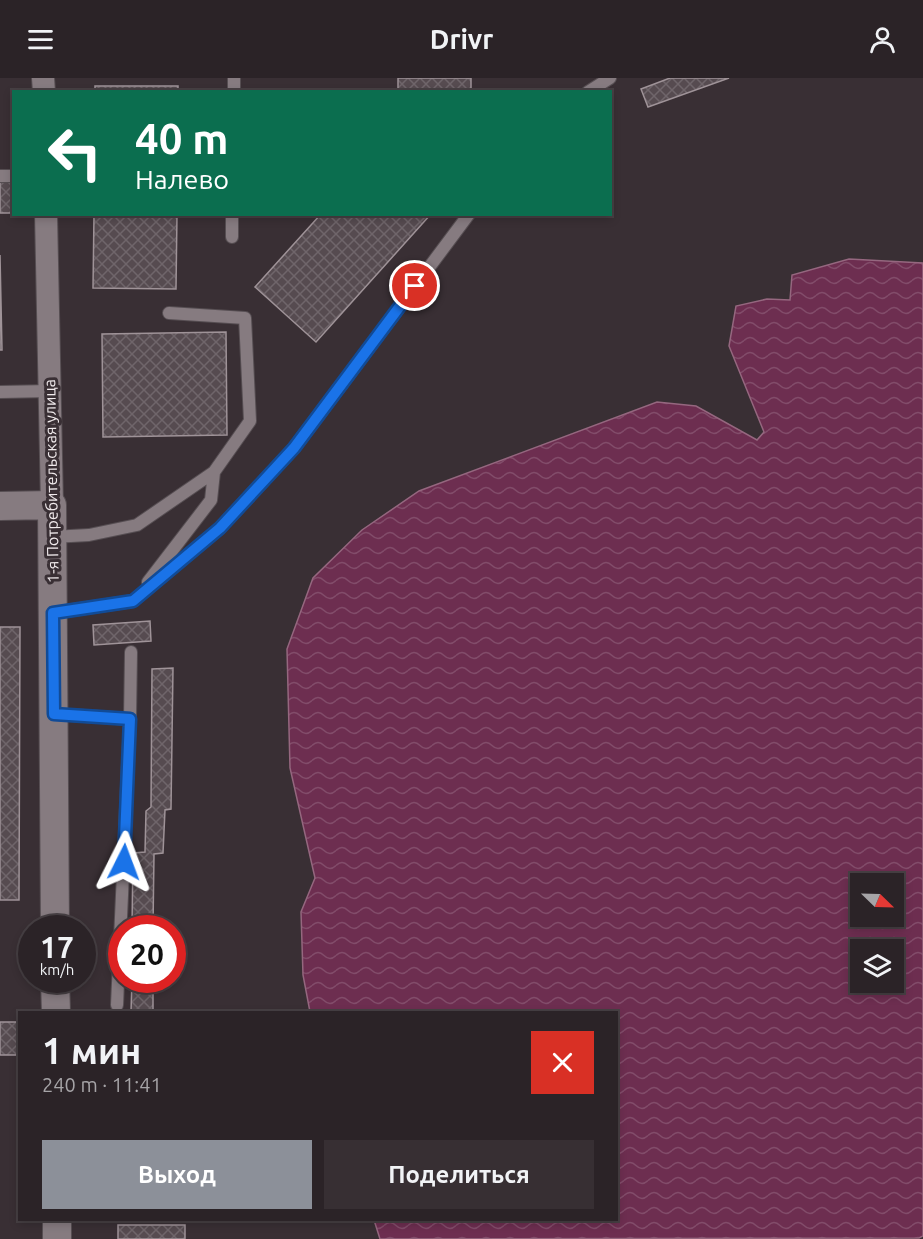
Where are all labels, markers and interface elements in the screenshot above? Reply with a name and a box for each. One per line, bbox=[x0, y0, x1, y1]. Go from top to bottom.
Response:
icon: menu bbox=[24, 23, 57, 56]
icon: person bbox=[866, 23, 899, 56]
text: Drivr bbox=[430, 24, 493, 54]
icon: left bbox=[36, 114, 114, 192]
text: 40 m bbox=[135, 115, 229, 162]
text: Налево bbox=[135, 164, 229, 194]
pin bbox=[389, 260, 440, 311]
icon: arrive bbox=[398, 269, 431, 302]
street label: 1-я Потребительская улица bbox=[40, 379, 62, 583]
position arrow bbox=[92, 830, 156, 894]
north arrow bbox=[850, 873, 904, 927]
map controls bbox=[850, 873, 904, 993]
speed limit sign: 20 bbox=[108, 915, 186, 993]
text: 17 bbox=[40, 930, 74, 964]
button: layers bbox=[850, 939, 904, 993]
text: km/h bbox=[40, 961, 74, 978]
text: 1 мин bbox=[42, 1030, 141, 1071]
button: close bbox=[531, 1031, 594, 1094]
text: 240 m · 11:41 bbox=[42, 1073, 162, 1096]
button: Выход bbox=[42, 1140, 312, 1209]
button: Поделиться bbox=[324, 1140, 594, 1209]

